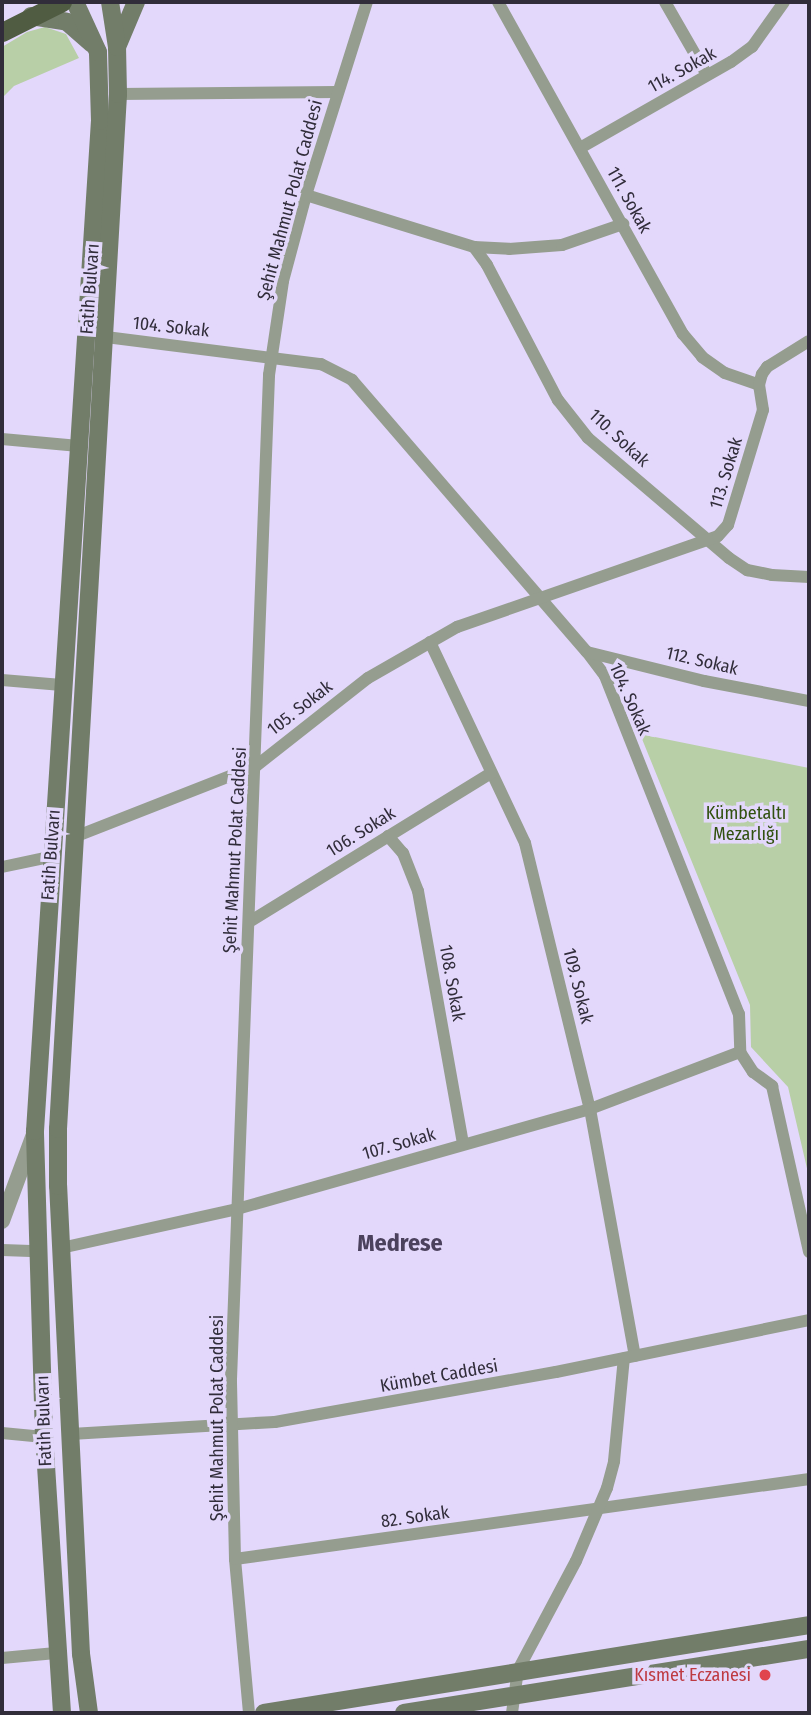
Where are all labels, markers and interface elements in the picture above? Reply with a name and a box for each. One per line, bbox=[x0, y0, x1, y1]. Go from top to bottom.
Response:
street label: 114. Sokak bbox=[644, 43, 720, 97]
street label: Şehit Mahmut Polat Caddesi bbox=[253, 97, 327, 303]
street label: 111. Sokak bbox=[602, 163, 656, 237]
street label: Fatih Bulvarı bbox=[76, 243, 104, 335]
street label: 104. Sokak bbox=[132, 312, 210, 342]
street label: 110. Sokak bbox=[584, 405, 654, 471]
street label: 113. Sokak bbox=[705, 435, 747, 511]
street label: 112. Sokak bbox=[664, 642, 740, 680]
street label: 104. Sokak bbox=[604, 659, 656, 739]
street label: 105. Sokak bbox=[263, 676, 337, 740]
street label: Şehit Mahmut Polat Caddesi bbox=[219, 746, 251, 954]
street label: 106. Sokak bbox=[323, 802, 399, 862]
park label: Kümbetaltı Mezarlığı bbox=[706, 803, 786, 846]
street label: Fatih Bulvarı bbox=[37, 809, 65, 901]
street label: 108. Sokak bbox=[435, 943, 469, 1023]
street label: 109. Sokak bbox=[558, 946, 598, 1026]
street label: 107. Sokak bbox=[360, 1123, 438, 1165]
district label: Medrese bbox=[357, 1230, 443, 1258]
street label: Şehit Mahmut Polat Caddesi bbox=[206, 1315, 228, 1521]
street label: Kümbet Caddesi bbox=[378, 1355, 500, 1397]
street label: Fatih Bulvarı bbox=[32, 1375, 56, 1467]
street label: 82. Sokak bbox=[380, 1502, 450, 1532]
place label: Kısmet Eczanesi bbox=[634, 1664, 751, 1686]
marker: Kısmet Eczanesi bbox=[757, 1667, 773, 1683]

